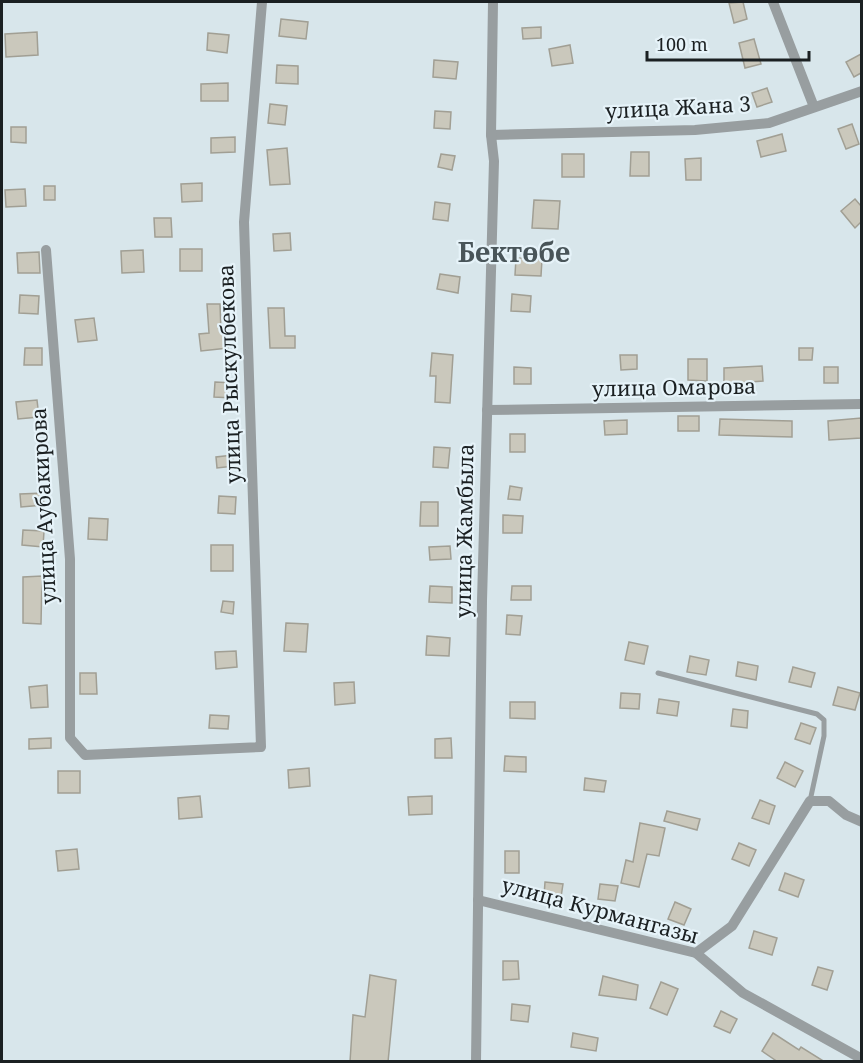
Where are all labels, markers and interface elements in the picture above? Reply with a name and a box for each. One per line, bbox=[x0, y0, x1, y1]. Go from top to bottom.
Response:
scale bar bbox=[647, 24, 809, 62]
text: 100 m bbox=[656, 32, 708, 56]
street label: улица Жана 3 bbox=[604, 89, 752, 125]
district label: Бектөбе bbox=[458, 233, 570, 270]
street label: улица Рыскулбекова bbox=[211, 264, 247, 484]
street label: улица Омарова bbox=[592, 372, 756, 402]
street label: улица Аубакирова bbox=[24, 407, 62, 605]
street label: улица Жамбыла bbox=[448, 444, 480, 618]
street label: улица Курмангазы bbox=[499, 870, 702, 950]

